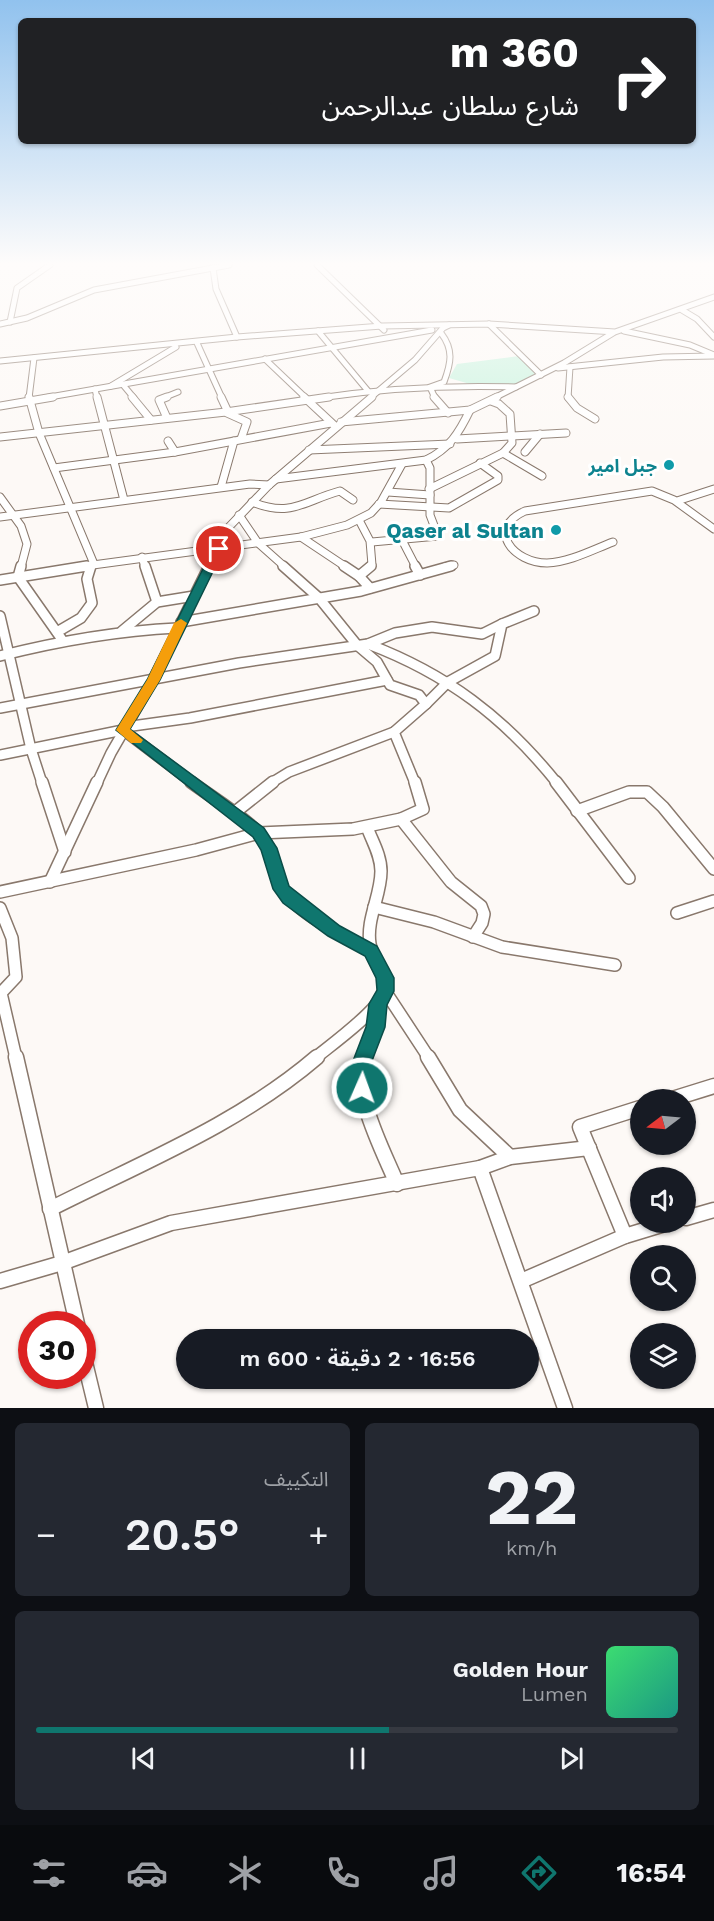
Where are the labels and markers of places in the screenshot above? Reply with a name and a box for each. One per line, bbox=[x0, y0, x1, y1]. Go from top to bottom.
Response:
place label: جبل امير bbox=[588, 455, 657, 477]
marker: جبل امير bbox=[662, 458, 676, 472]
place label: Qaser al Sultan bbox=[386, 518, 544, 543]
pin bbox=[193, 523, 244, 574]
marker: Qaser al Sultan bbox=[549, 523, 563, 537]

